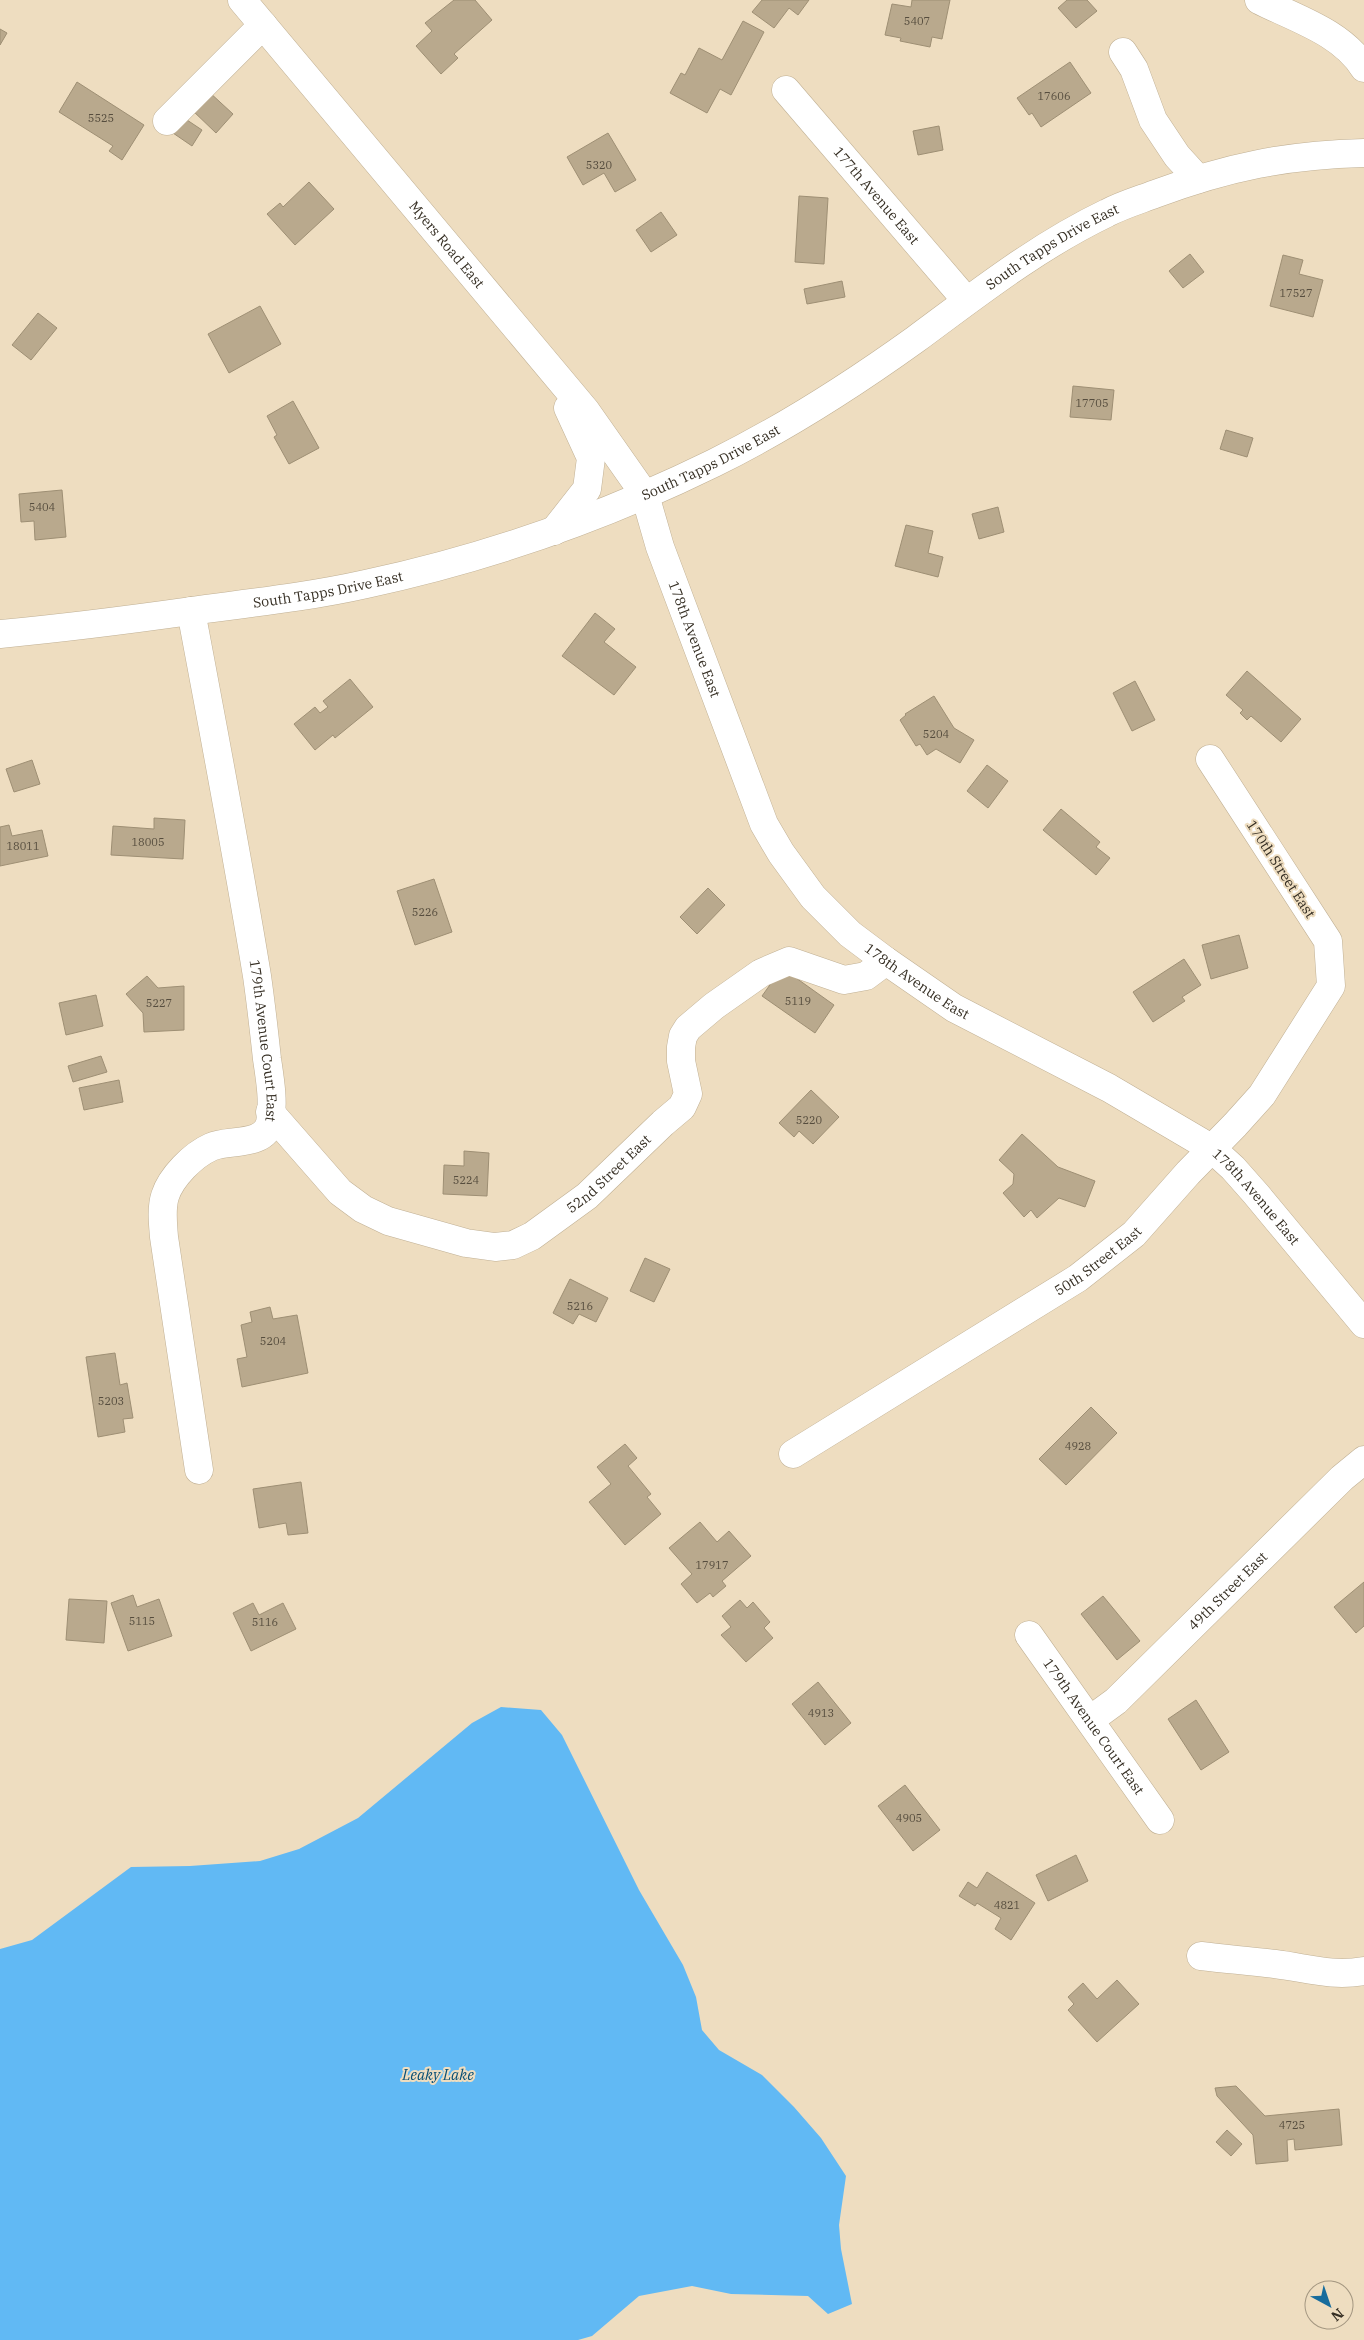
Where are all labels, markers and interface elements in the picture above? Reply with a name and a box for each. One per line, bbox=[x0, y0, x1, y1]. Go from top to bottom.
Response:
house number: 5407 bbox=[904, 14, 930, 28]
house number: 17606 bbox=[1038, 89, 1071, 103]
house number: 5525 bbox=[88, 111, 114, 125]
street label: 177th Avenue East bbox=[830, 143, 923, 248]
house number: 5320 bbox=[586, 158, 613, 172]
street label: Myers Road East bbox=[405, 197, 488, 292]
street label: South Tapps Drive East bbox=[982, 200, 1121, 294]
house number: 17527 bbox=[1280, 286, 1313, 300]
house number: 17705 bbox=[1076, 396, 1109, 410]
street label: South Tapps Drive East bbox=[639, 421, 783, 504]
house number: 5404 bbox=[29, 500, 56, 514]
street label: South Tapps Drive East bbox=[252, 567, 405, 612]
street label: 178th Avenue East bbox=[664, 578, 725, 700]
house number: 5204 bbox=[923, 727, 950, 741]
street label: 170th Street East bbox=[1243, 817, 1319, 921]
house number: 18005 bbox=[132, 835, 165, 849]
house number: 18011 bbox=[7, 839, 40, 853]
house number: 5226 bbox=[412, 905, 438, 919]
street label: 178th Avenue East bbox=[861, 939, 972, 1023]
street label: 179th Avenue Court East bbox=[245, 958, 281, 1123]
house number: 5119 bbox=[785, 994, 811, 1008]
house number: 5227 bbox=[146, 996, 172, 1010]
house number: 5220 bbox=[796, 1113, 823, 1127]
street label: 52nd Street East bbox=[563, 1130, 655, 1217]
street label: 178th Avenue East bbox=[1209, 1145, 1304, 1249]
house number: 5224 bbox=[453, 1173, 480, 1187]
street label: 50th Street East bbox=[1051, 1223, 1146, 1299]
house number: 5216 bbox=[567, 1299, 593, 1313]
house number: 5204 bbox=[260, 1334, 287, 1348]
house number: 5203 bbox=[98, 1394, 124, 1408]
house number: 4928 bbox=[1065, 1439, 1091, 1453]
street label: 49th Street East bbox=[1184, 1548, 1271, 1634]
house number: 17917 bbox=[696, 1558, 729, 1572]
house number: 5115 bbox=[129, 1614, 155, 1628]
house number: 5116 bbox=[252, 1615, 278, 1629]
street label: 179th Avenue Court East bbox=[1039, 1655, 1148, 1798]
house number: 4913 bbox=[808, 1706, 834, 1720]
house number: 4905 bbox=[896, 1811, 922, 1825]
house number: 4821 bbox=[994, 1898, 1020, 1912]
water label: Leaky Lake bbox=[401, 2065, 474, 2084]
house number: 4725 bbox=[1279, 2118, 1305, 2132]
north arrow bbox=[1304, 2280, 1354, 2330]
text: N bbox=[1327, 2305, 1347, 2325]

